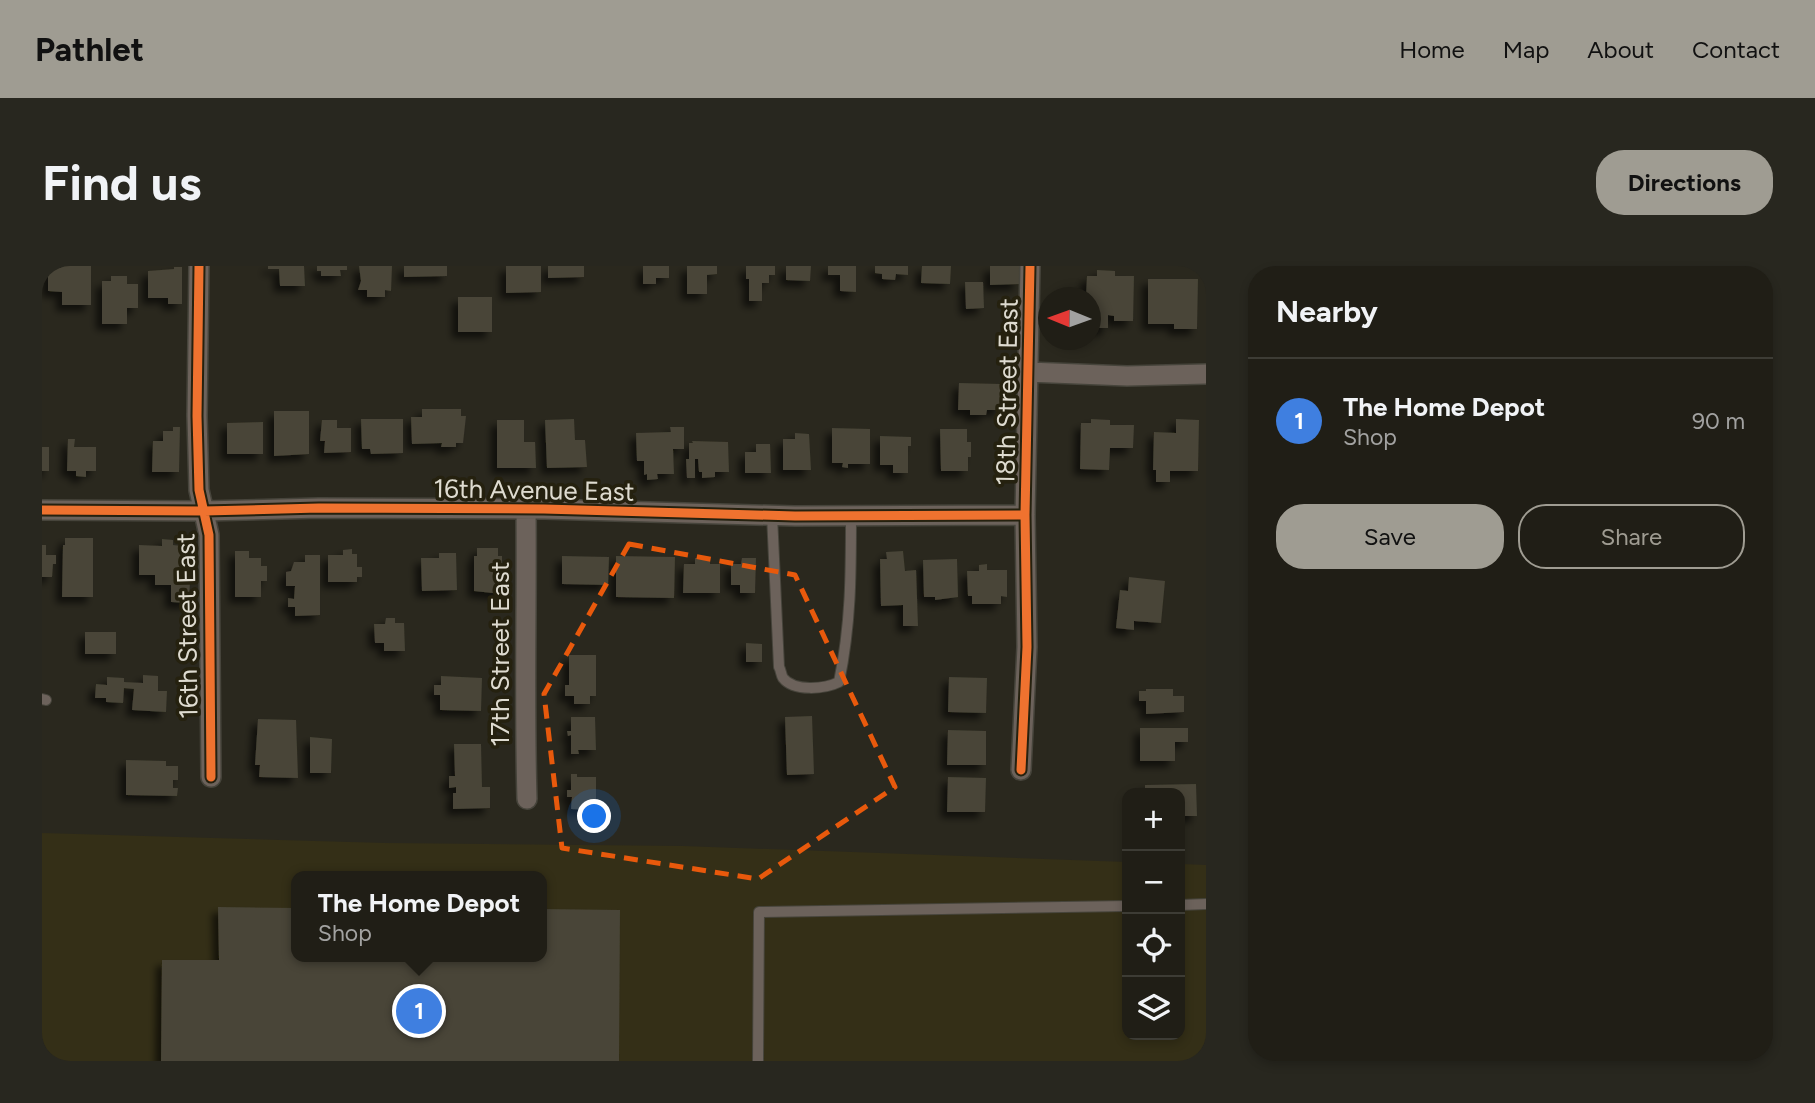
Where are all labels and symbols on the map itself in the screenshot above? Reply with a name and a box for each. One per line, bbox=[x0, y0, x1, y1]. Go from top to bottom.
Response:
north arrow bbox=[1038, 287, 1101, 350]
street label: 18th Street East bbox=[989, 298, 1025, 486]
street label: 16th Avenue East bbox=[433, 472, 635, 508]
street label: 16th Street East bbox=[169, 533, 205, 719]
street label: 17th Street East bbox=[484, 561, 516, 747]
your location bbox=[577, 799, 611, 833]
pin: 1 bbox=[396, 985, 442, 1037]

